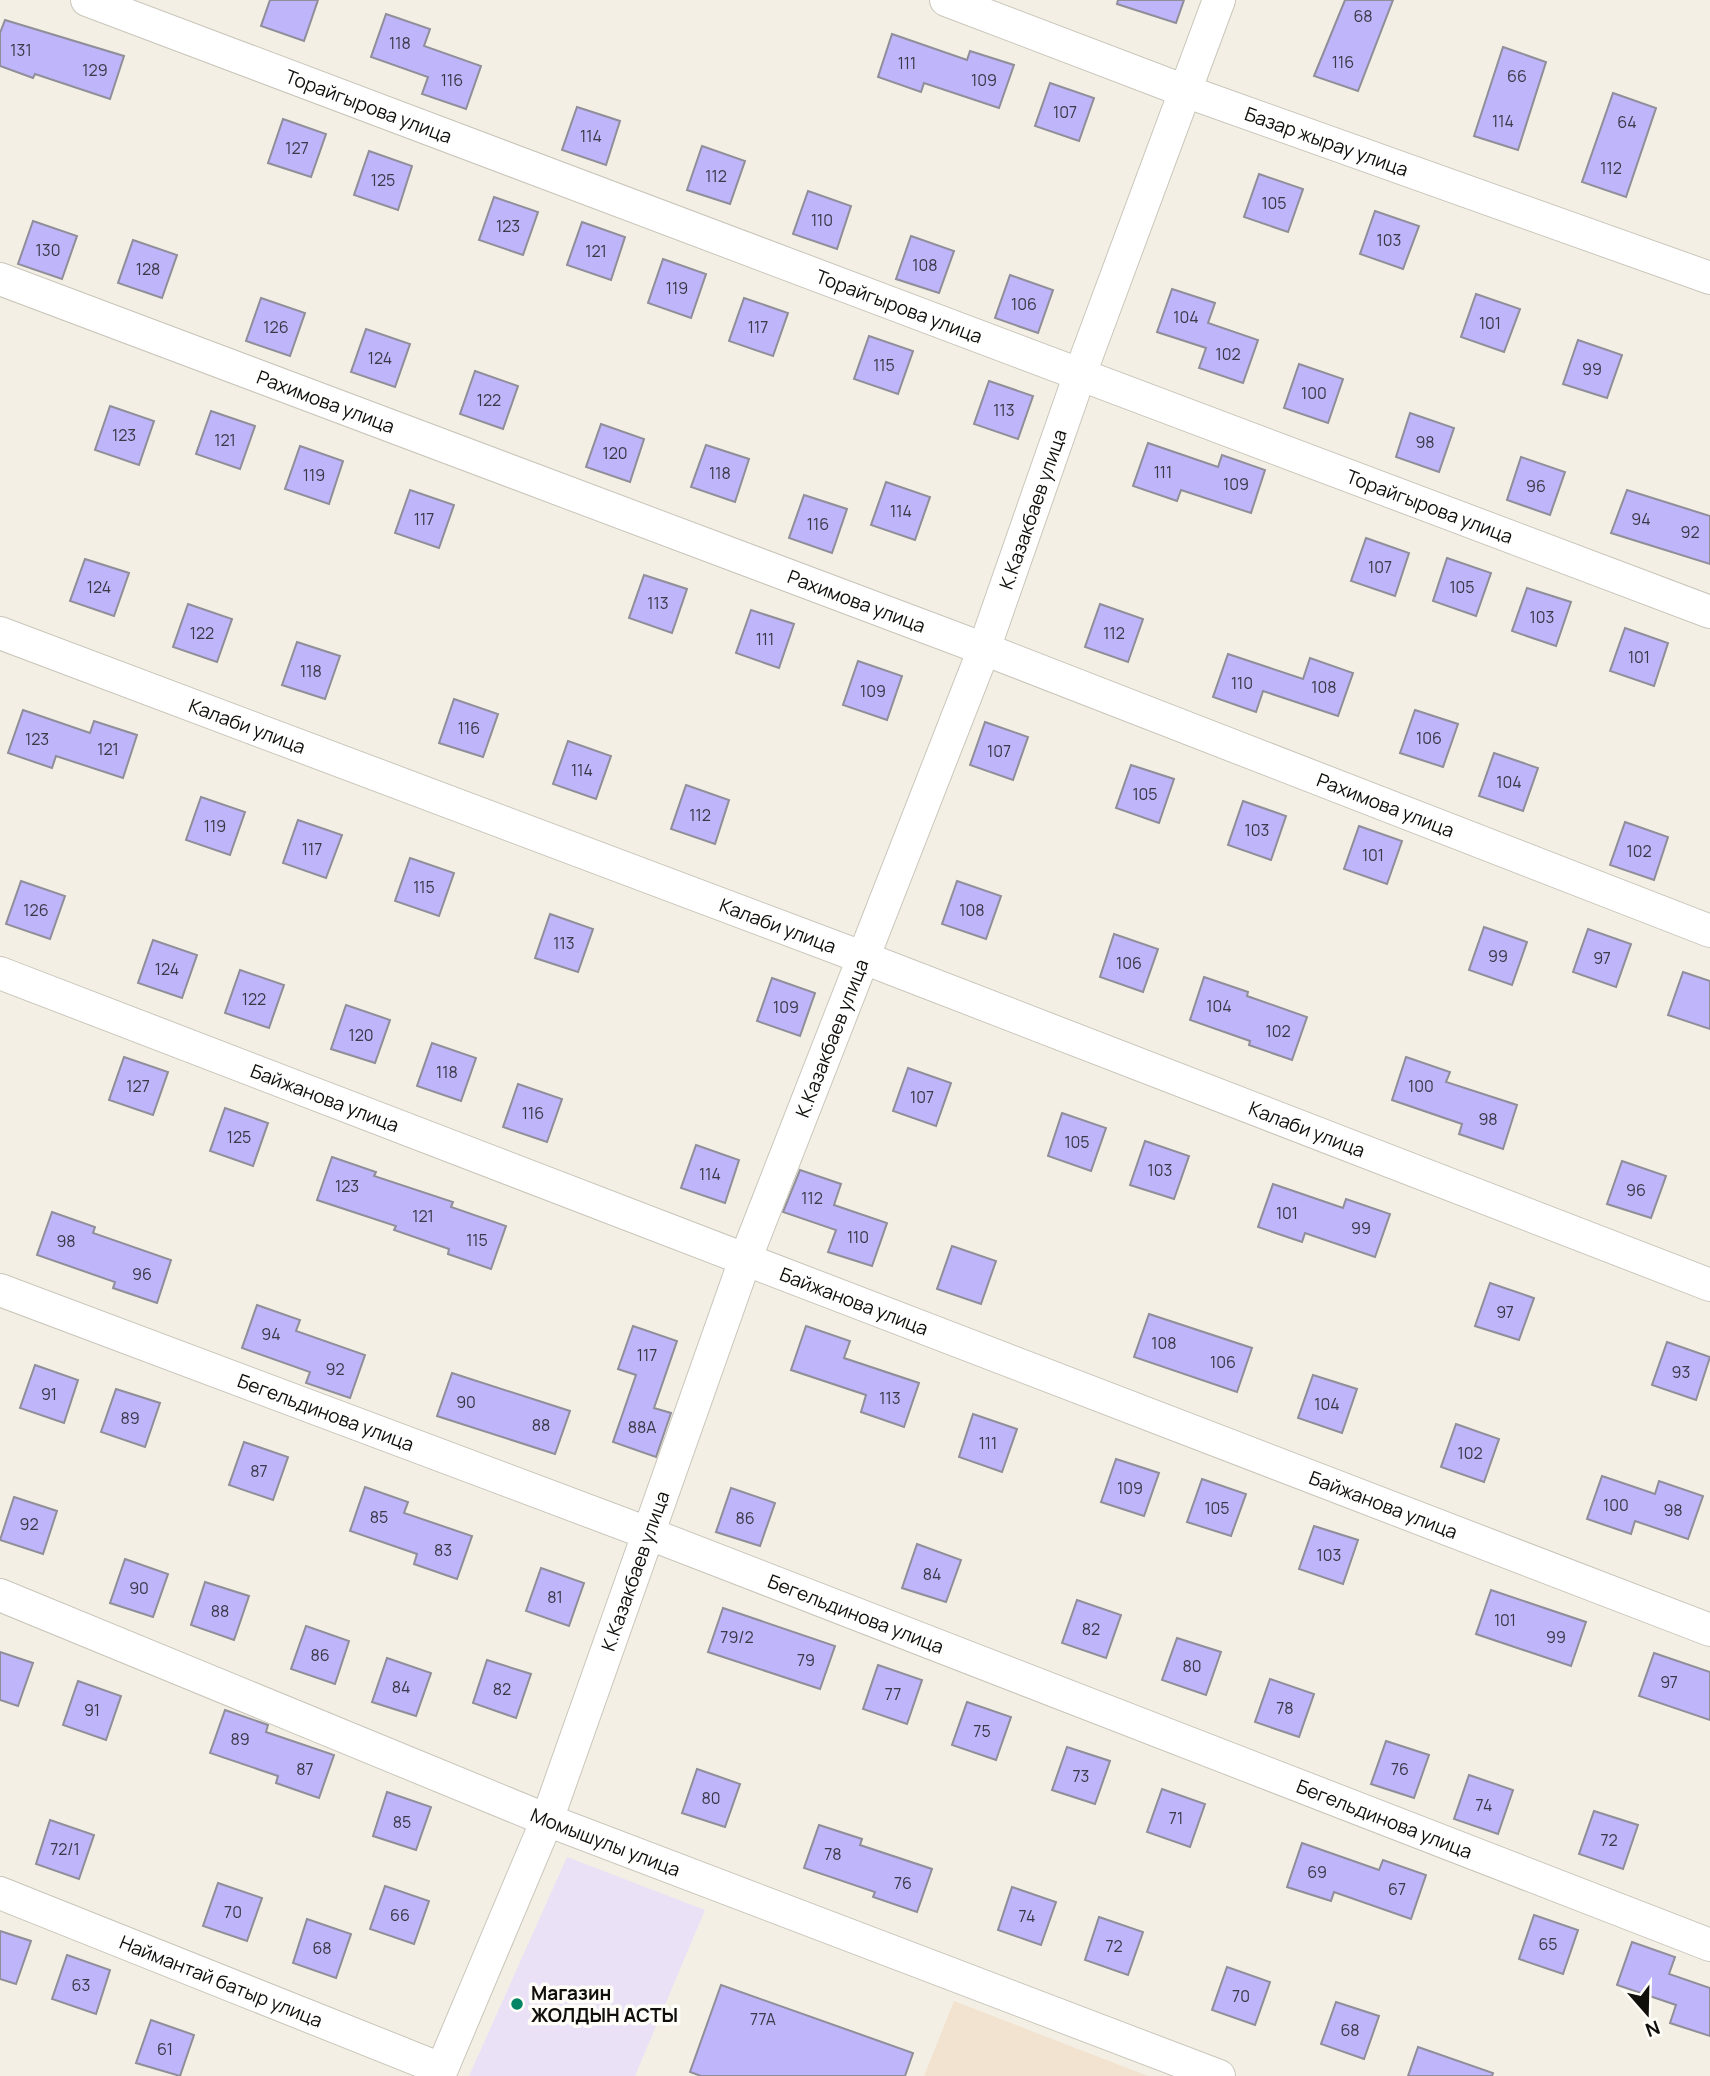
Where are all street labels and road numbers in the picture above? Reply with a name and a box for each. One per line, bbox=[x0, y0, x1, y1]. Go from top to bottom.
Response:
street label: Торайгырова улица bbox=[282, 63, 456, 149]
street label: Базар жырау улица bbox=[1241, 100, 1412, 183]
street label: Торайгырова улица bbox=[812, 263, 986, 349]
street label: Рахимова улица bbox=[253, 364, 398, 439]
street label: К.Казакбаев улица bbox=[993, 426, 1073, 593]
street label: Торайгырова улица bbox=[1343, 463, 1517, 550]
street label: Рахимова улица bbox=[784, 563, 929, 639]
street label: Калаби улица bbox=[185, 692, 309, 760]
street label: Рахимова улица bbox=[1313, 766, 1458, 843]
street label: Калаби улица bbox=[716, 892, 840, 959]
street label: К.Казакбаев улица bbox=[789, 955, 874, 1121]
street label: Байжанова улица bbox=[247, 1058, 403, 1138]
street label: Калаби улица bbox=[1245, 1095, 1369, 1163]
street label: Байжанова улица bbox=[776, 1261, 932, 1341]
street label: Бегельдинова улица bbox=[234, 1367, 418, 1457]
street label: Байжанова улица bbox=[1305, 1464, 1461, 1545]
street label: К.Казакбаев улица bbox=[595, 1487, 675, 1655]
street label: Бегельдинова улица bbox=[764, 1568, 947, 1660]
street label: Бегельдинова улица bbox=[1293, 1773, 1476, 1865]
street label: Момышулы улица bbox=[527, 1802, 684, 1883]
street label: Наймантай батыр улица bbox=[116, 1929, 326, 2033]

